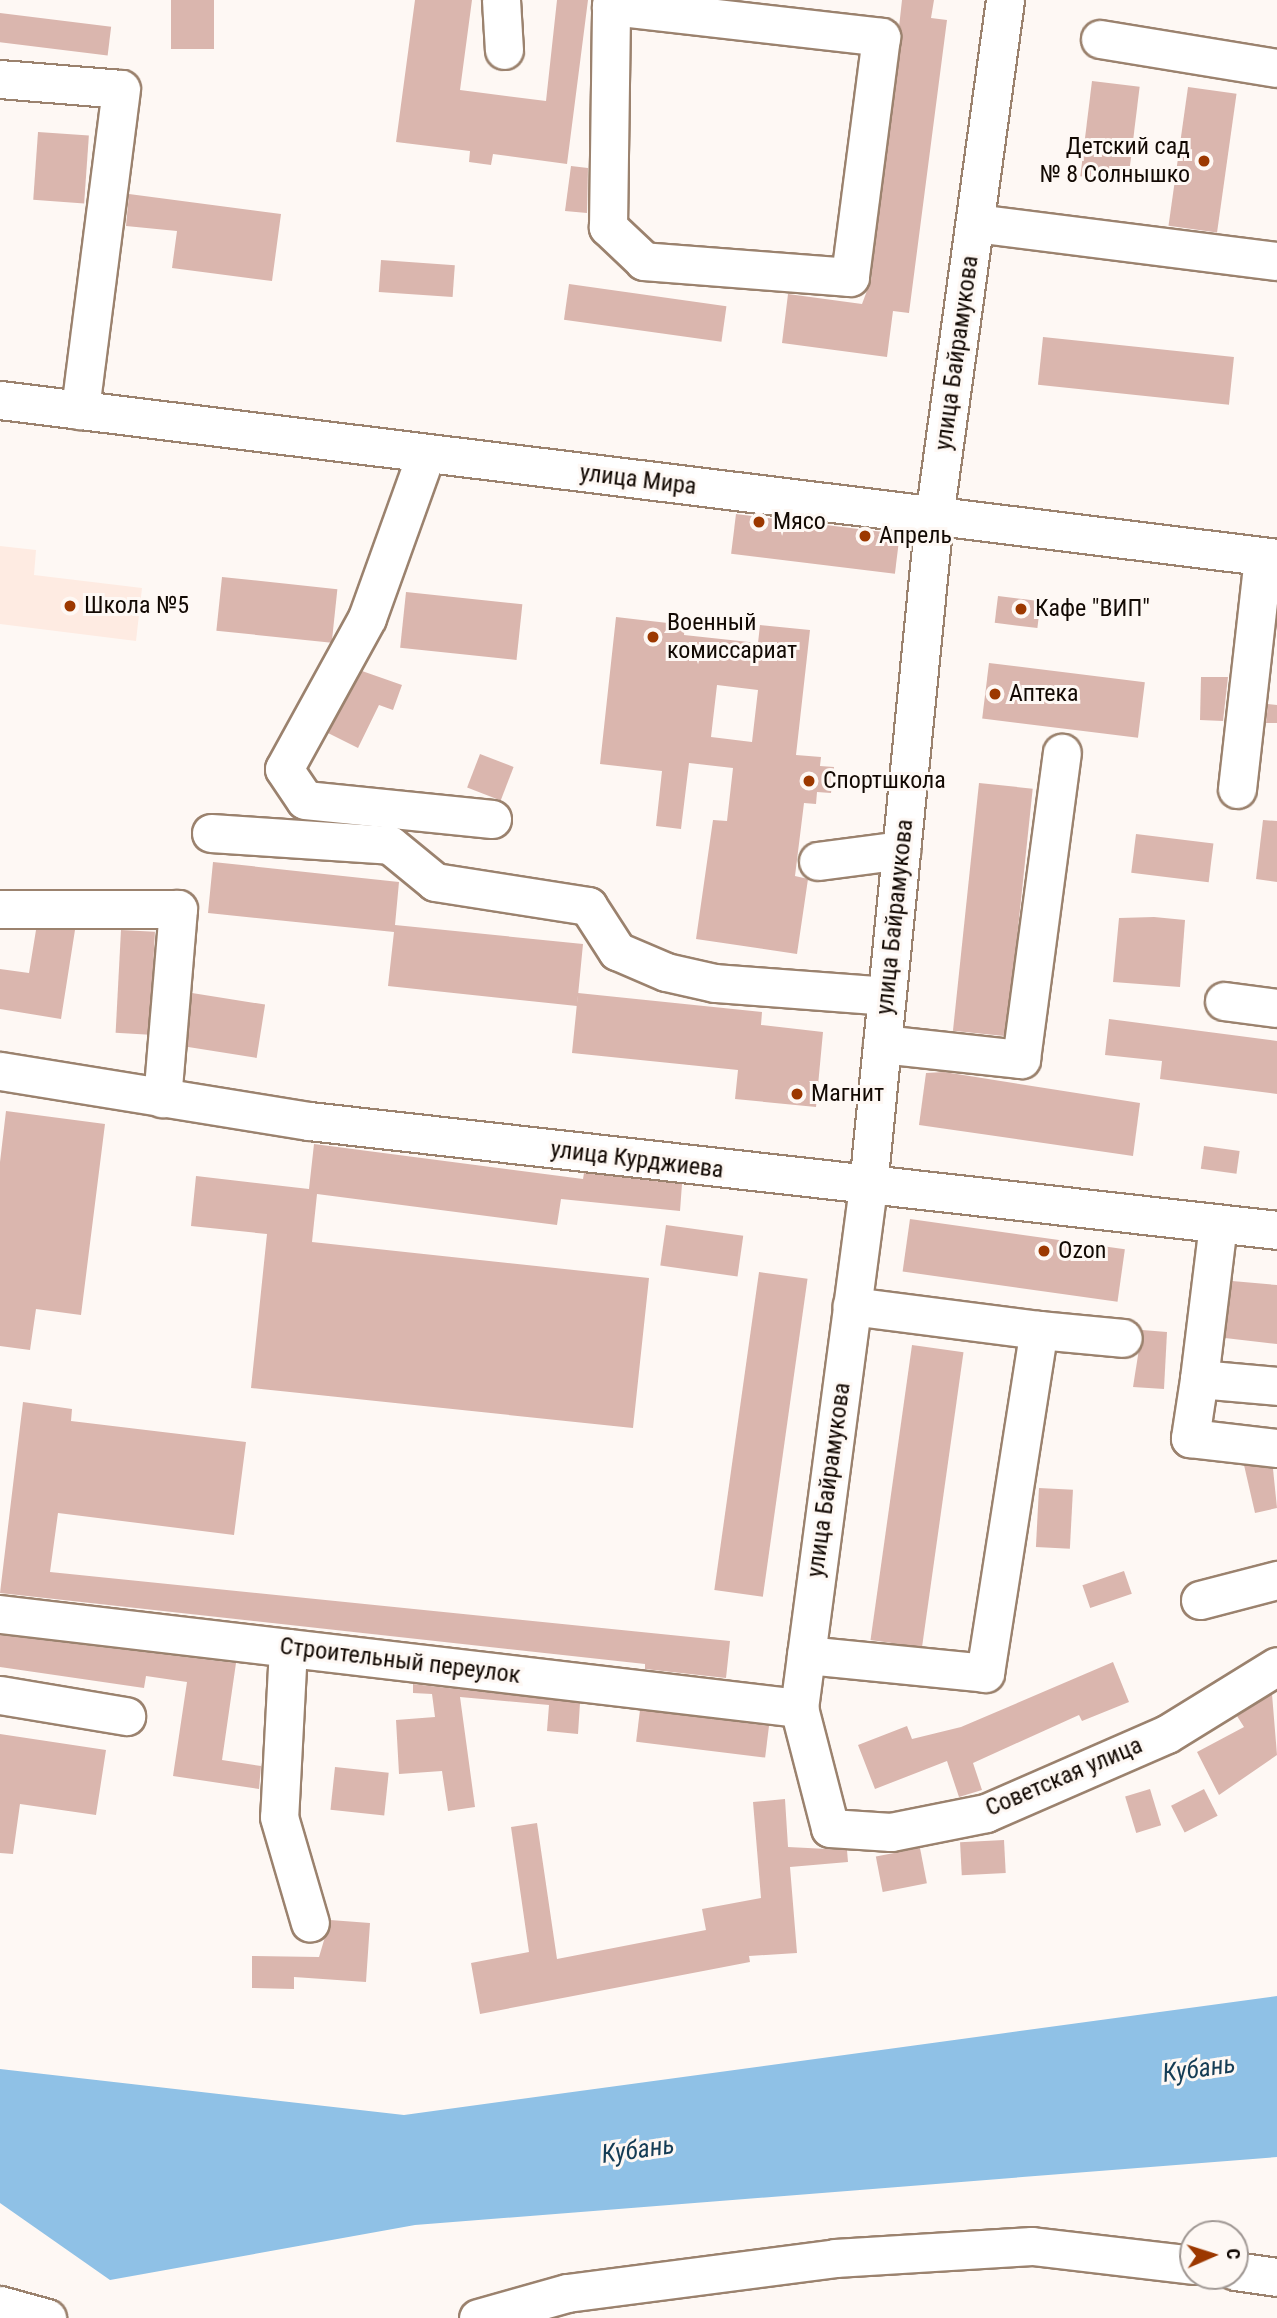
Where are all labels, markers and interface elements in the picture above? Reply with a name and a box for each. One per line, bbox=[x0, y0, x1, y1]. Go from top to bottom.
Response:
place label: Детский сад № 8 Солнышко bbox=[1039, 133, 1190, 189]
marker: Детский сад № 8 Солнышко bbox=[1196, 153, 1212, 169]
street label: улица Байрамукова bbox=[929, 254, 985, 452]
street label: улица Мира bbox=[578, 459, 698, 501]
place label: Мясо bbox=[773, 508, 826, 536]
marker: Мясо bbox=[751, 514, 767, 530]
place label: Апрель bbox=[879, 522, 952, 550]
marker: Апрель bbox=[857, 528, 873, 544]
place label: Школа №5 bbox=[84, 592, 189, 620]
place label: Кафе "ВИП" bbox=[1035, 595, 1150, 623]
marker: Школа №5 bbox=[62, 598, 78, 614]
marker: Кафе "ВИП" bbox=[1013, 601, 1029, 617]
place label: Военный комиссариат bbox=[667, 609, 797, 665]
marker: Военный комиссариат bbox=[645, 629, 661, 645]
place label: Аптека bbox=[1009, 680, 1079, 708]
marker: Аптека bbox=[987, 686, 1003, 702]
place label: Спортшкола bbox=[823, 767, 946, 795]
marker: Спортшкола bbox=[801, 773, 817, 789]
street label: улица Байрамукова bbox=[870, 818, 920, 1016]
place label: Магнит bbox=[811, 1080, 884, 1108]
marker: Магнит bbox=[789, 1086, 805, 1102]
street label: улица Курджиева bbox=[549, 1135, 725, 1185]
place label: Ozon bbox=[1058, 1237, 1106, 1265]
marker: Ozon bbox=[1036, 1243, 1052, 1259]
street label: улица Байрамукова bbox=[801, 1381, 857, 1579]
street label: Строительный переулок bbox=[278, 1632, 522, 1690]
street label: Советская улица bbox=[981, 1731, 1147, 1823]
water label: Кубань bbox=[1161, 2048, 1237, 2090]
water label: Кубань bbox=[600, 2129, 676, 2171]
north arrow bbox=[1179, 2220, 1249, 2290]
text: С bbox=[1222, 2248, 1245, 2260]

